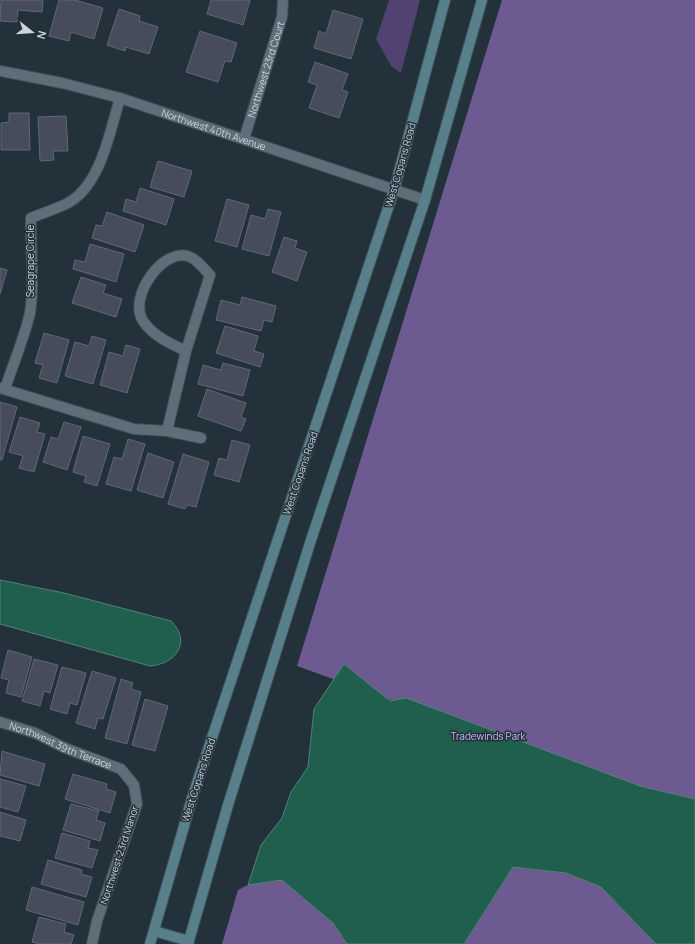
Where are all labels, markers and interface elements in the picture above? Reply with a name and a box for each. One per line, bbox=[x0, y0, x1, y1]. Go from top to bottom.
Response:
north arrow bbox=[12, 12, 52, 52]
street label: Northwest 23rd Court bbox=[244, 19, 287, 119]
text: N bbox=[34, 29, 50, 41]
street label: Northwest 40th Avenue bbox=[160, 105, 268, 153]
street label: West Copans Road bbox=[381, 121, 419, 209]
street label: Seagrape Circle bbox=[23, 225, 37, 297]
street label: West Copans Road bbox=[279, 429, 321, 517]
street label: Northwest 39th Terrace bbox=[8, 718, 114, 772]
park label: Tradewinds Park bbox=[450, 729, 527, 743]
street label: West Copans Road bbox=[178, 736, 218, 824]
street label: Northwest 23rd Manor bbox=[96, 804, 142, 906]

